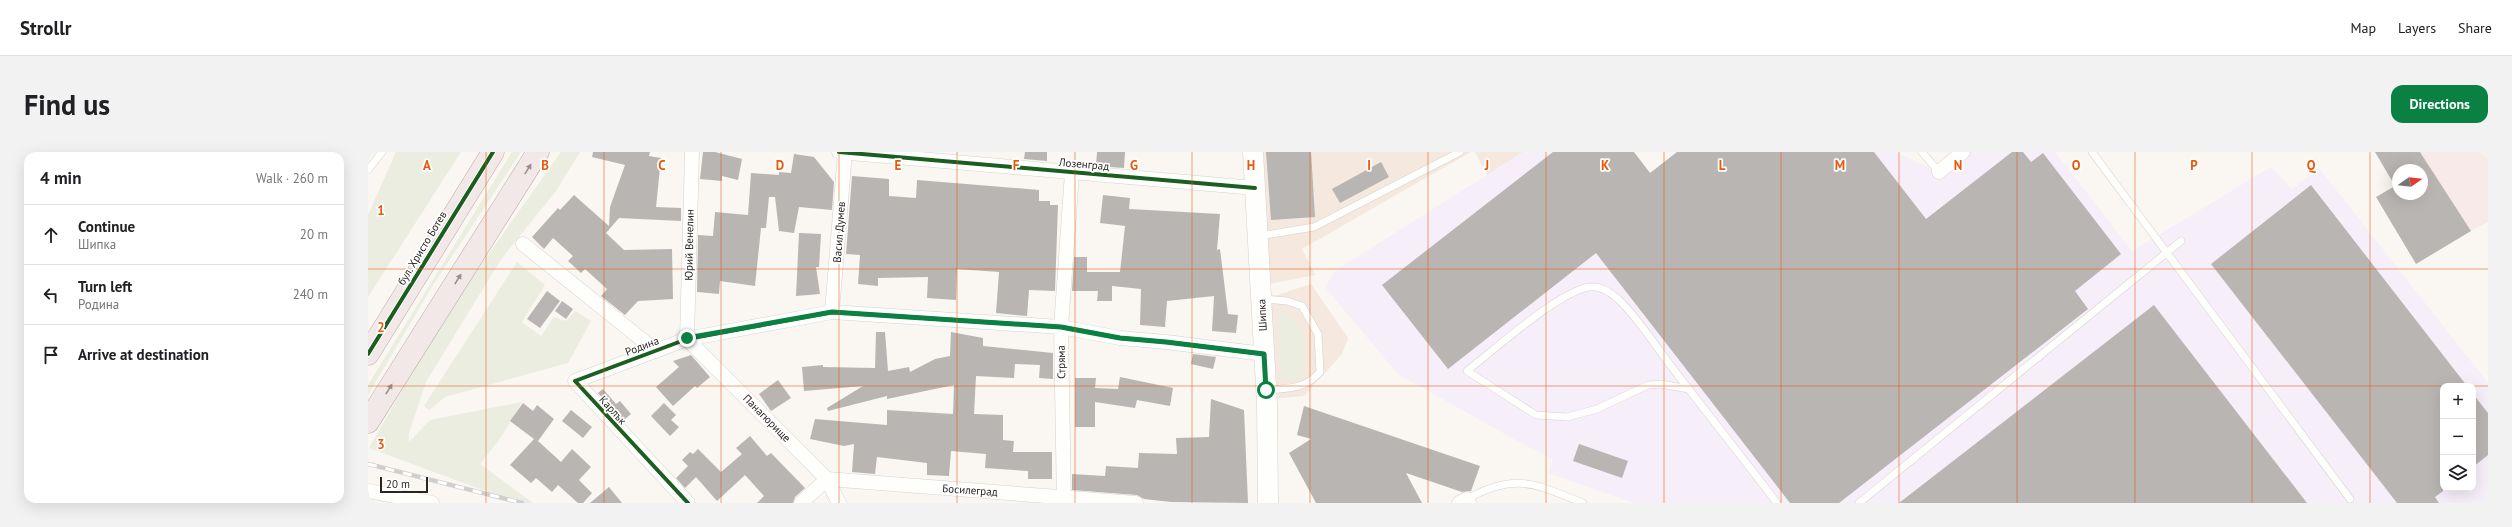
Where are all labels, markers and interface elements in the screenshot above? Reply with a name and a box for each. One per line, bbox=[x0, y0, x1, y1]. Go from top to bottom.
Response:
text: Strollr bbox=[20, 16, 71, 40]
text: Map bbox=[2350, 19, 2376, 37]
text: Layers bbox=[2398, 19, 2436, 37]
text: Share bbox=[2458, 19, 2492, 37]
button: Directions bbox=[2391, 85, 2488, 123]
text: Find us bbox=[24, 86, 110, 123]
street label: Лозенград bbox=[1057, 155, 1110, 173]
text: A bbox=[423, 157, 431, 174]
text: B bbox=[541, 157, 549, 174]
text: C bbox=[658, 157, 666, 174]
text: D bbox=[776, 157, 784, 174]
text: E bbox=[895, 157, 902, 174]
text: F bbox=[1013, 157, 1020, 174]
text: G bbox=[1130, 157, 1138, 174]
text: H bbox=[1247, 157, 1255, 174]
text: I bbox=[1367, 157, 1371, 174]
text: J bbox=[1484, 157, 1489, 174]
text: K bbox=[1601, 157, 1609, 174]
text: L bbox=[1719, 157, 1726, 174]
text: M bbox=[1835, 157, 1845, 174]
text: N bbox=[1954, 157, 1962, 174]
text: O bbox=[2072, 157, 2081, 174]
text: P bbox=[2190, 157, 2198, 174]
text: Q bbox=[2307, 157, 2317, 174]
one-way arrow bbox=[524, 163, 531, 175]
north arrow bbox=[2392, 164, 2428, 200]
text: 4 min bbox=[40, 167, 81, 189]
text: Walk · 260 m bbox=[256, 170, 328, 187]
street label: Васил Думев bbox=[830, 201, 848, 263]
text: 1 bbox=[377, 202, 385, 219]
street label: бул. Христо Ботев bbox=[394, 208, 450, 288]
street label: Юрий Венелин bbox=[681, 209, 697, 281]
text: Continue bbox=[78, 217, 135, 236]
icon: ahead bbox=[40, 224, 62, 246]
text: 20 m bbox=[300, 226, 328, 243]
text: Шипка bbox=[78, 236, 116, 253]
one-way arrow bbox=[454, 274, 462, 284]
text: Turn left bbox=[78, 277, 132, 296]
icon: left bbox=[40, 284, 62, 306]
text: 240 m bbox=[293, 286, 328, 303]
text: Родина bbox=[78, 296, 119, 313]
street label: Шипка bbox=[1254, 299, 1270, 331]
text: 2 bbox=[377, 319, 385, 336]
route end bbox=[678, 329, 696, 347]
street label: Родина bbox=[623, 333, 661, 359]
icon: arrive bbox=[40, 344, 62, 366]
text: Arrive at destination bbox=[78, 345, 209, 364]
street label: Стряма bbox=[1054, 345, 1068, 379]
route start bbox=[1257, 381, 1275, 399]
map controls bbox=[2440, 383, 2476, 491]
button: + bbox=[2440, 383, 2476, 419]
one-way arrow bbox=[385, 384, 393, 394]
street label: Панагюрище bbox=[740, 391, 794, 445]
street label: Карлък bbox=[596, 393, 630, 428]
button: − bbox=[2440, 419, 2476, 455]
text: 3 bbox=[377, 436, 385, 453]
button: layers bbox=[2440, 455, 2476, 491]
scale bar bbox=[380, 475, 428, 494]
text: 20 m bbox=[386, 477, 410, 491]
street label: Босилеград bbox=[942, 481, 998, 499]

